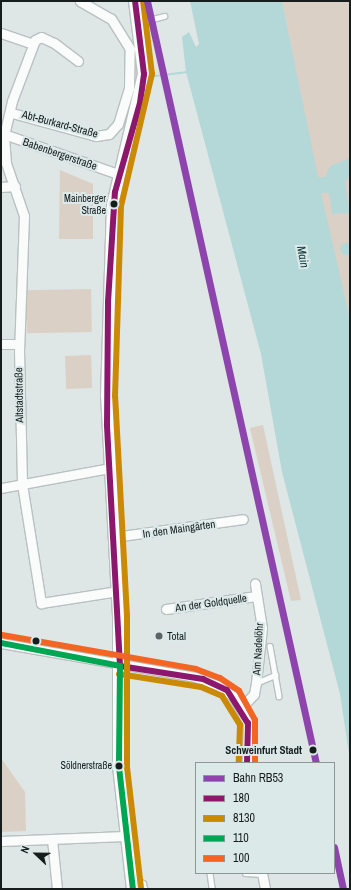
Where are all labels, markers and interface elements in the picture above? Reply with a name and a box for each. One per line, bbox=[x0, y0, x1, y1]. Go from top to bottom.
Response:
street label: Abt-Burkard-Straße bbox=[21, 108, 99, 140]
street label: Babenbergerstraße bbox=[21, 135, 99, 173]
place label: Mainberger Straße bbox=[64, 192, 106, 216]
marker: Mainberger Straße bbox=[109, 199, 119, 209]
water label: Main bbox=[293, 245, 311, 269]
street label: Altstadtstraße bbox=[12, 367, 26, 423]
street label: In den Maingärten bbox=[142, 517, 216, 541]
street label: An der Goldquelle bbox=[174, 591, 248, 615]
street label: Am Nadelöhr bbox=[250, 622, 266, 676]
place label: Total bbox=[167, 629, 186, 643]
marker: Total bbox=[154, 631, 164, 641]
unlabelled marker bbox=[31, 636, 41, 646]
place label: Schweinfurt Stadt bbox=[225, 743, 302, 757]
marker: Schweinfurt Stadt bbox=[306, 743, 320, 757]
place label: Söldnerstraße bbox=[61, 760, 112, 772]
marker: Söldnerstraße bbox=[114, 761, 124, 771]
legend bbox=[195, 762, 335, 874]
text: Bahn RB53 bbox=[233, 770, 283, 786]
text: 180 bbox=[233, 790, 249, 806]
text: 8130 bbox=[233, 810, 255, 826]
text: 110 bbox=[233, 830, 249, 846]
north arrow bbox=[16, 834, 56, 874]
text: N bbox=[17, 844, 33, 855]
text: 100 bbox=[233, 850, 249, 866]

